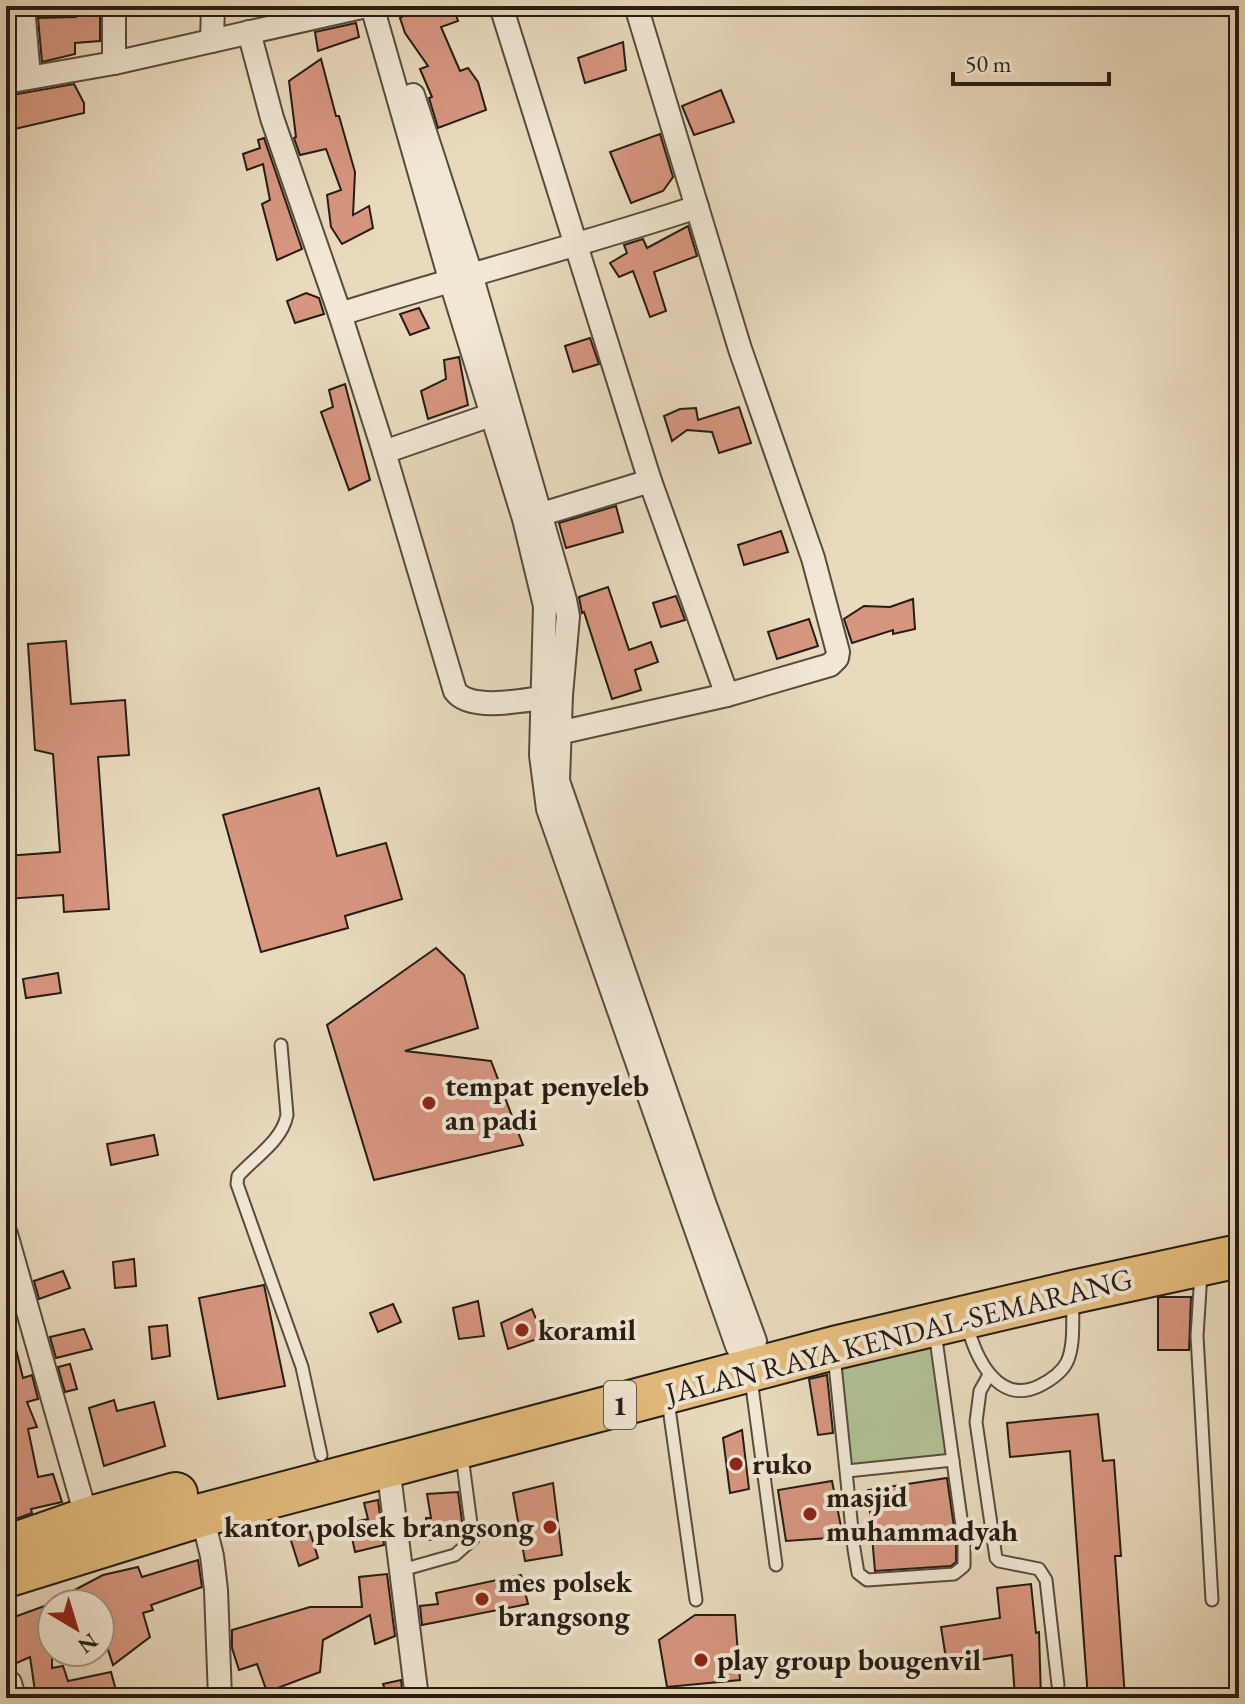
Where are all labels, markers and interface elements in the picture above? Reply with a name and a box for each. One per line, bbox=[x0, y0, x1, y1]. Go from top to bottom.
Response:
scale bar bbox=[953, 36, 1109, 86]
text: 50 m bbox=[965, 48, 1012, 79]
place label: tempat penyeleb an padi bbox=[445, 1066, 649, 1139]
marker: tempat penyeleb an padi bbox=[420, 1094, 438, 1112]
street label: JALAN RAYA KENDAL-SEMARANG bbox=[659, 1259, 1136, 1413]
place label: koramil bbox=[538, 1310, 636, 1349]
marker: koramil bbox=[513, 1321, 531, 1339]
road number: 1 bbox=[604, 1381, 636, 1429]
place label: ruko bbox=[752, 1444, 812, 1483]
marker: ruko bbox=[727, 1455, 745, 1473]
place label: masjid muhammadyah bbox=[826, 1477, 1018, 1550]
marker: masjid muhammadyah bbox=[801, 1505, 819, 1523]
place label: kantor polsek brangsong bbox=[224, 1507, 535, 1546]
marker: kantor polsek brangsong bbox=[541, 1518, 559, 1536]
place label: mes polsek brangsong bbox=[498, 1562, 633, 1635]
north arrow bbox=[36, 1588, 116, 1668]
marker: mes polsek brangsong bbox=[473, 1590, 491, 1608]
text: N bbox=[72, 1626, 104, 1660]
place label: play group bougenvil bbox=[717, 1640, 982, 1679]
marker: play group bougenvil bbox=[692, 1651, 710, 1669]

